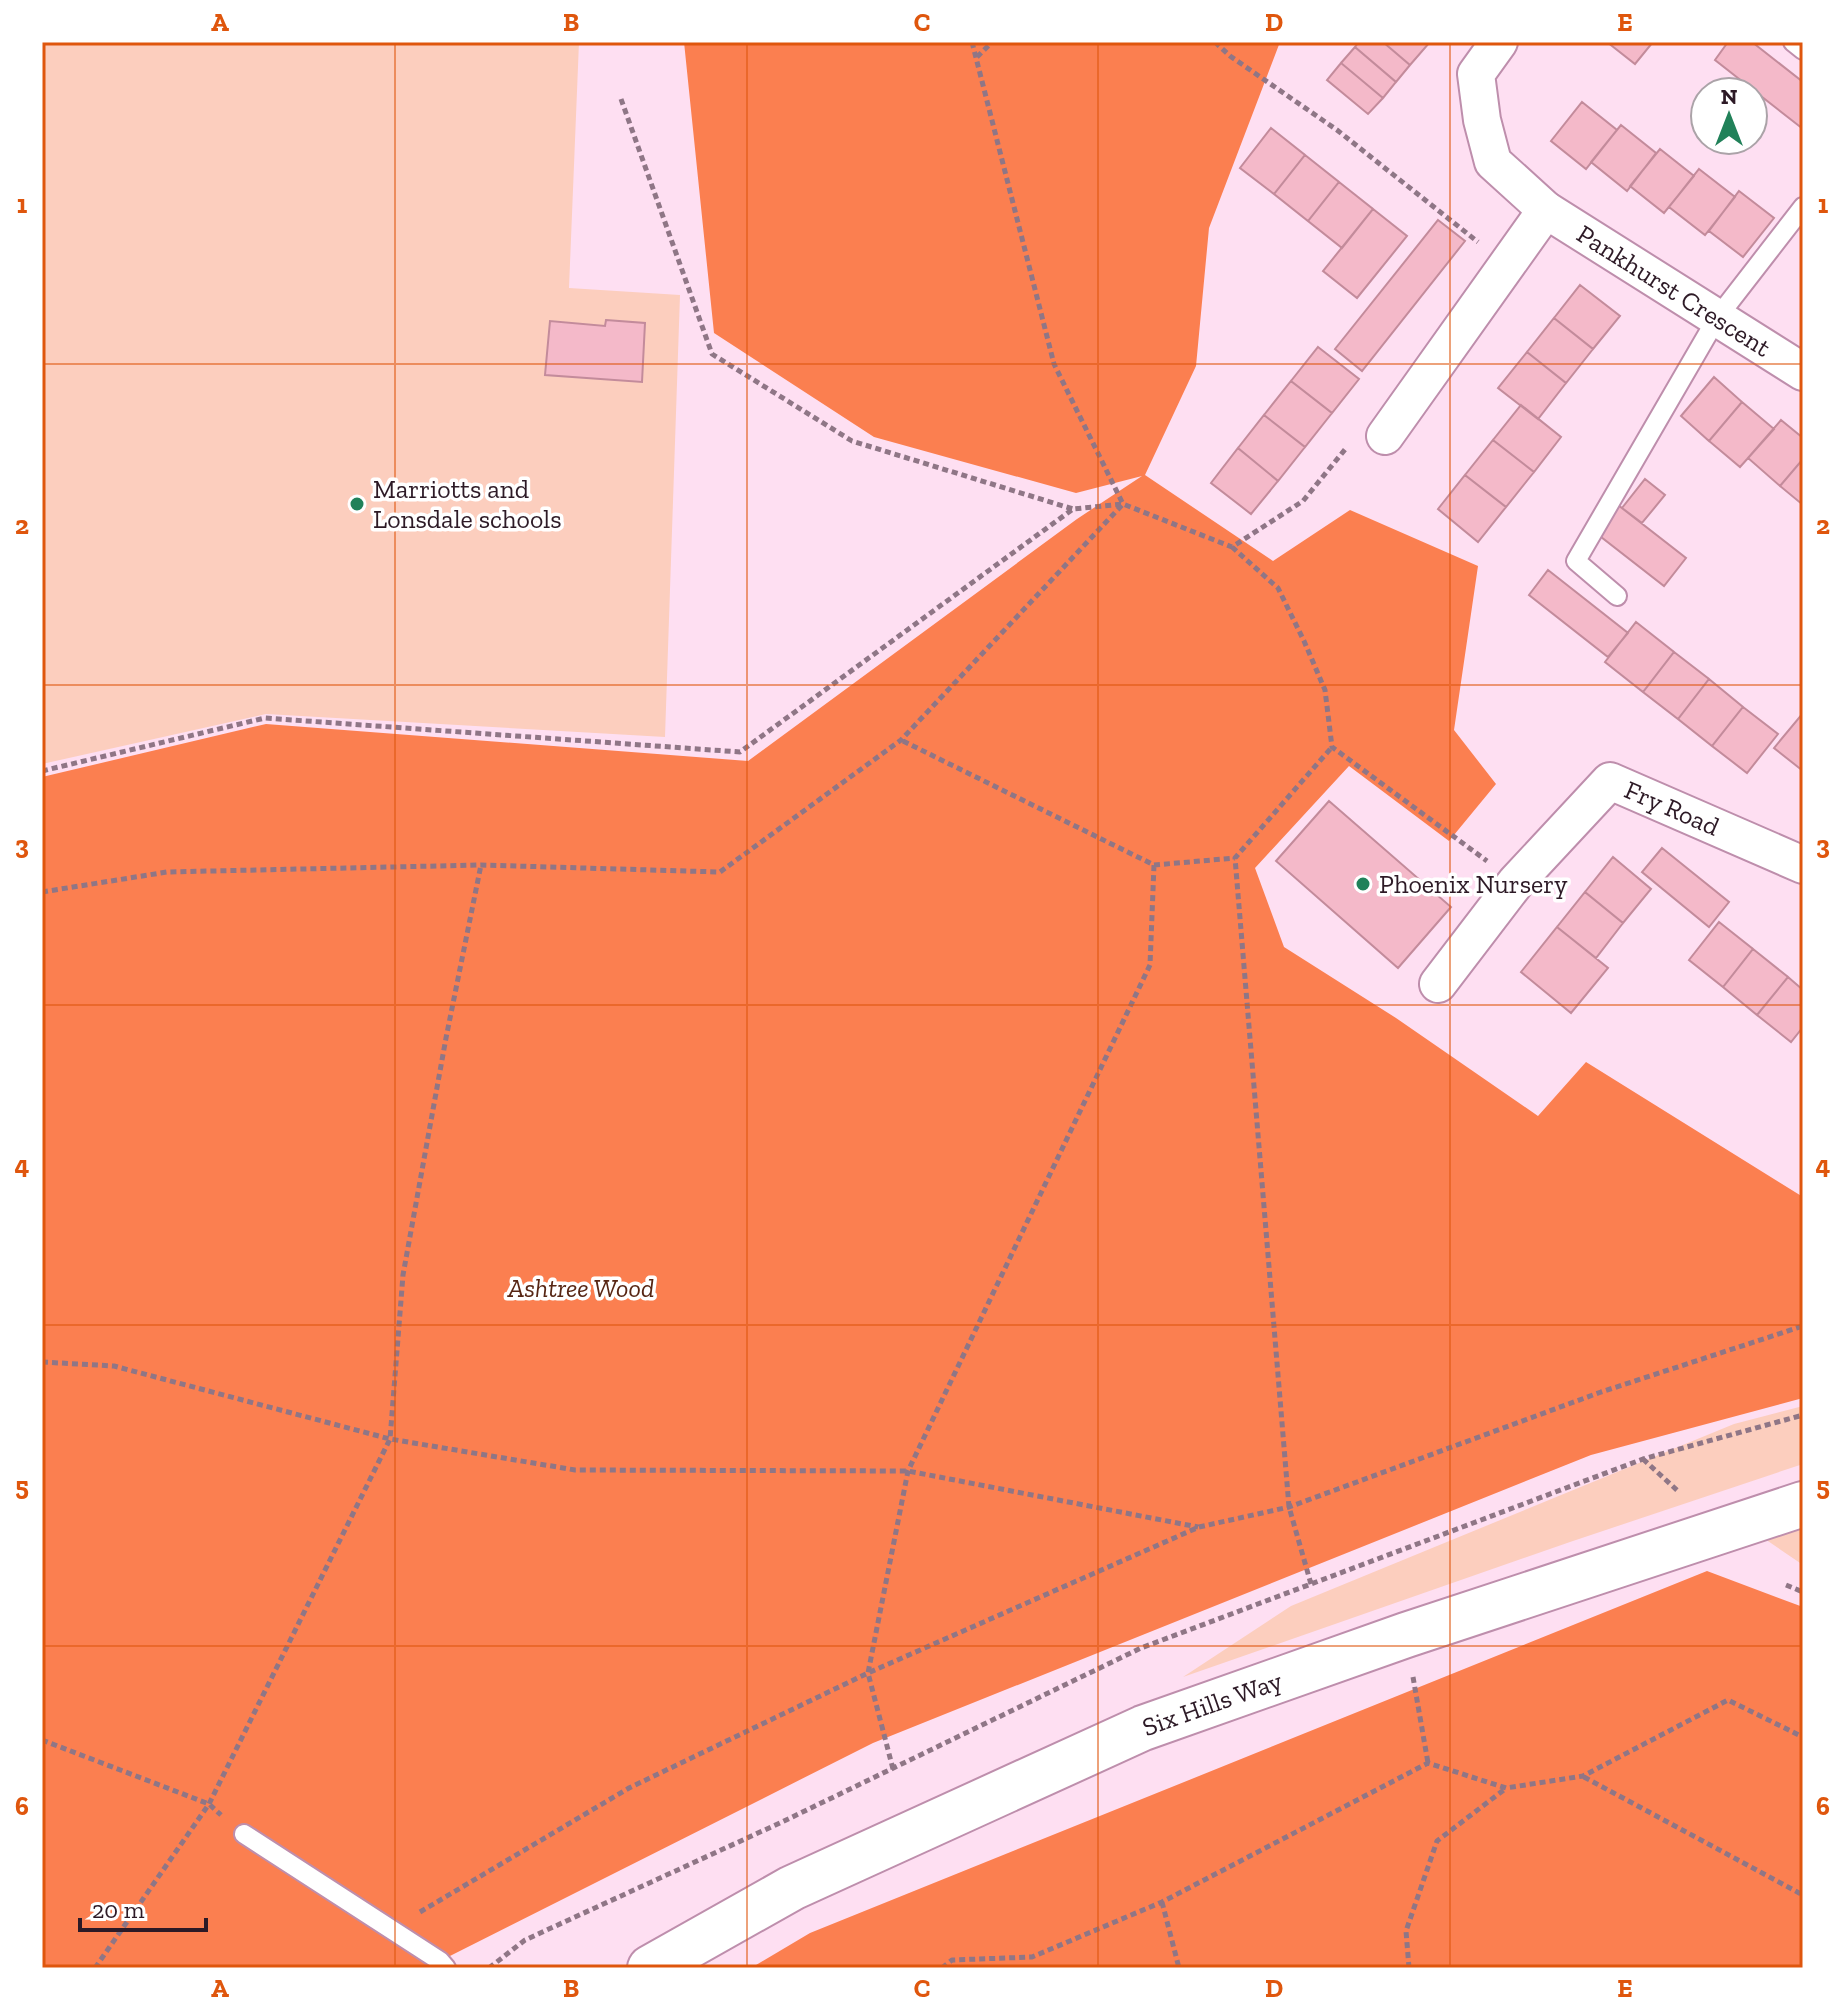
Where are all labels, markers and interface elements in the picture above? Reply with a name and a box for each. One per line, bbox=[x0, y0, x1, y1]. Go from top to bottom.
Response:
text: A bbox=[211, 6, 229, 38]
text: B bbox=[563, 6, 579, 38]
text: C bbox=[914, 6, 930, 38]
text: D bbox=[1265, 6, 1283, 38]
text: E bbox=[1617, 6, 1633, 38]
north arrow bbox=[1689, 76, 1769, 156]
text: N bbox=[1721, 83, 1738, 110]
text: 1 bbox=[17, 188, 28, 220]
text: 1 bbox=[1818, 188, 1829, 220]
street label: Pankhurst Crescent bbox=[1571, 218, 1777, 364]
place label: Marriotts and Lonsdale schools bbox=[373, 473, 562, 535]
marker: Marriotts and Lonsdale schools bbox=[348, 495, 366, 513]
text: 2 bbox=[15, 509, 29, 541]
text: 2 bbox=[1816, 509, 1830, 541]
street label: Fry Road bbox=[1620, 773, 1724, 843]
text: 3 bbox=[15, 829, 29, 861]
text: 3 bbox=[1816, 829, 1830, 861]
place label: Phoenix Nursery bbox=[1379, 868, 1568, 900]
marker: Phoenix Nursery bbox=[1354, 875, 1372, 893]
text: 4 bbox=[15, 1149, 30, 1181]
text: 4 bbox=[1816, 1149, 1831, 1181]
park label: Ashtree Wood bbox=[507, 1272, 654, 1304]
text: 5 bbox=[15, 1470, 29, 1502]
text: 5 bbox=[1816, 1470, 1830, 1502]
street label: Six Hills Way bbox=[1138, 1664, 1287, 1743]
text: 6 bbox=[15, 1790, 29, 1822]
text: 6 bbox=[1816, 1790, 1830, 1822]
scale bar bbox=[80, 1882, 206, 1932]
text: 20 m bbox=[92, 1895, 145, 1924]
text: A bbox=[211, 1972, 229, 2004]
text: B bbox=[563, 1972, 579, 2004]
text: C bbox=[914, 1972, 930, 2004]
text: D bbox=[1265, 1972, 1283, 2004]
text: E bbox=[1617, 1972, 1633, 2004]

